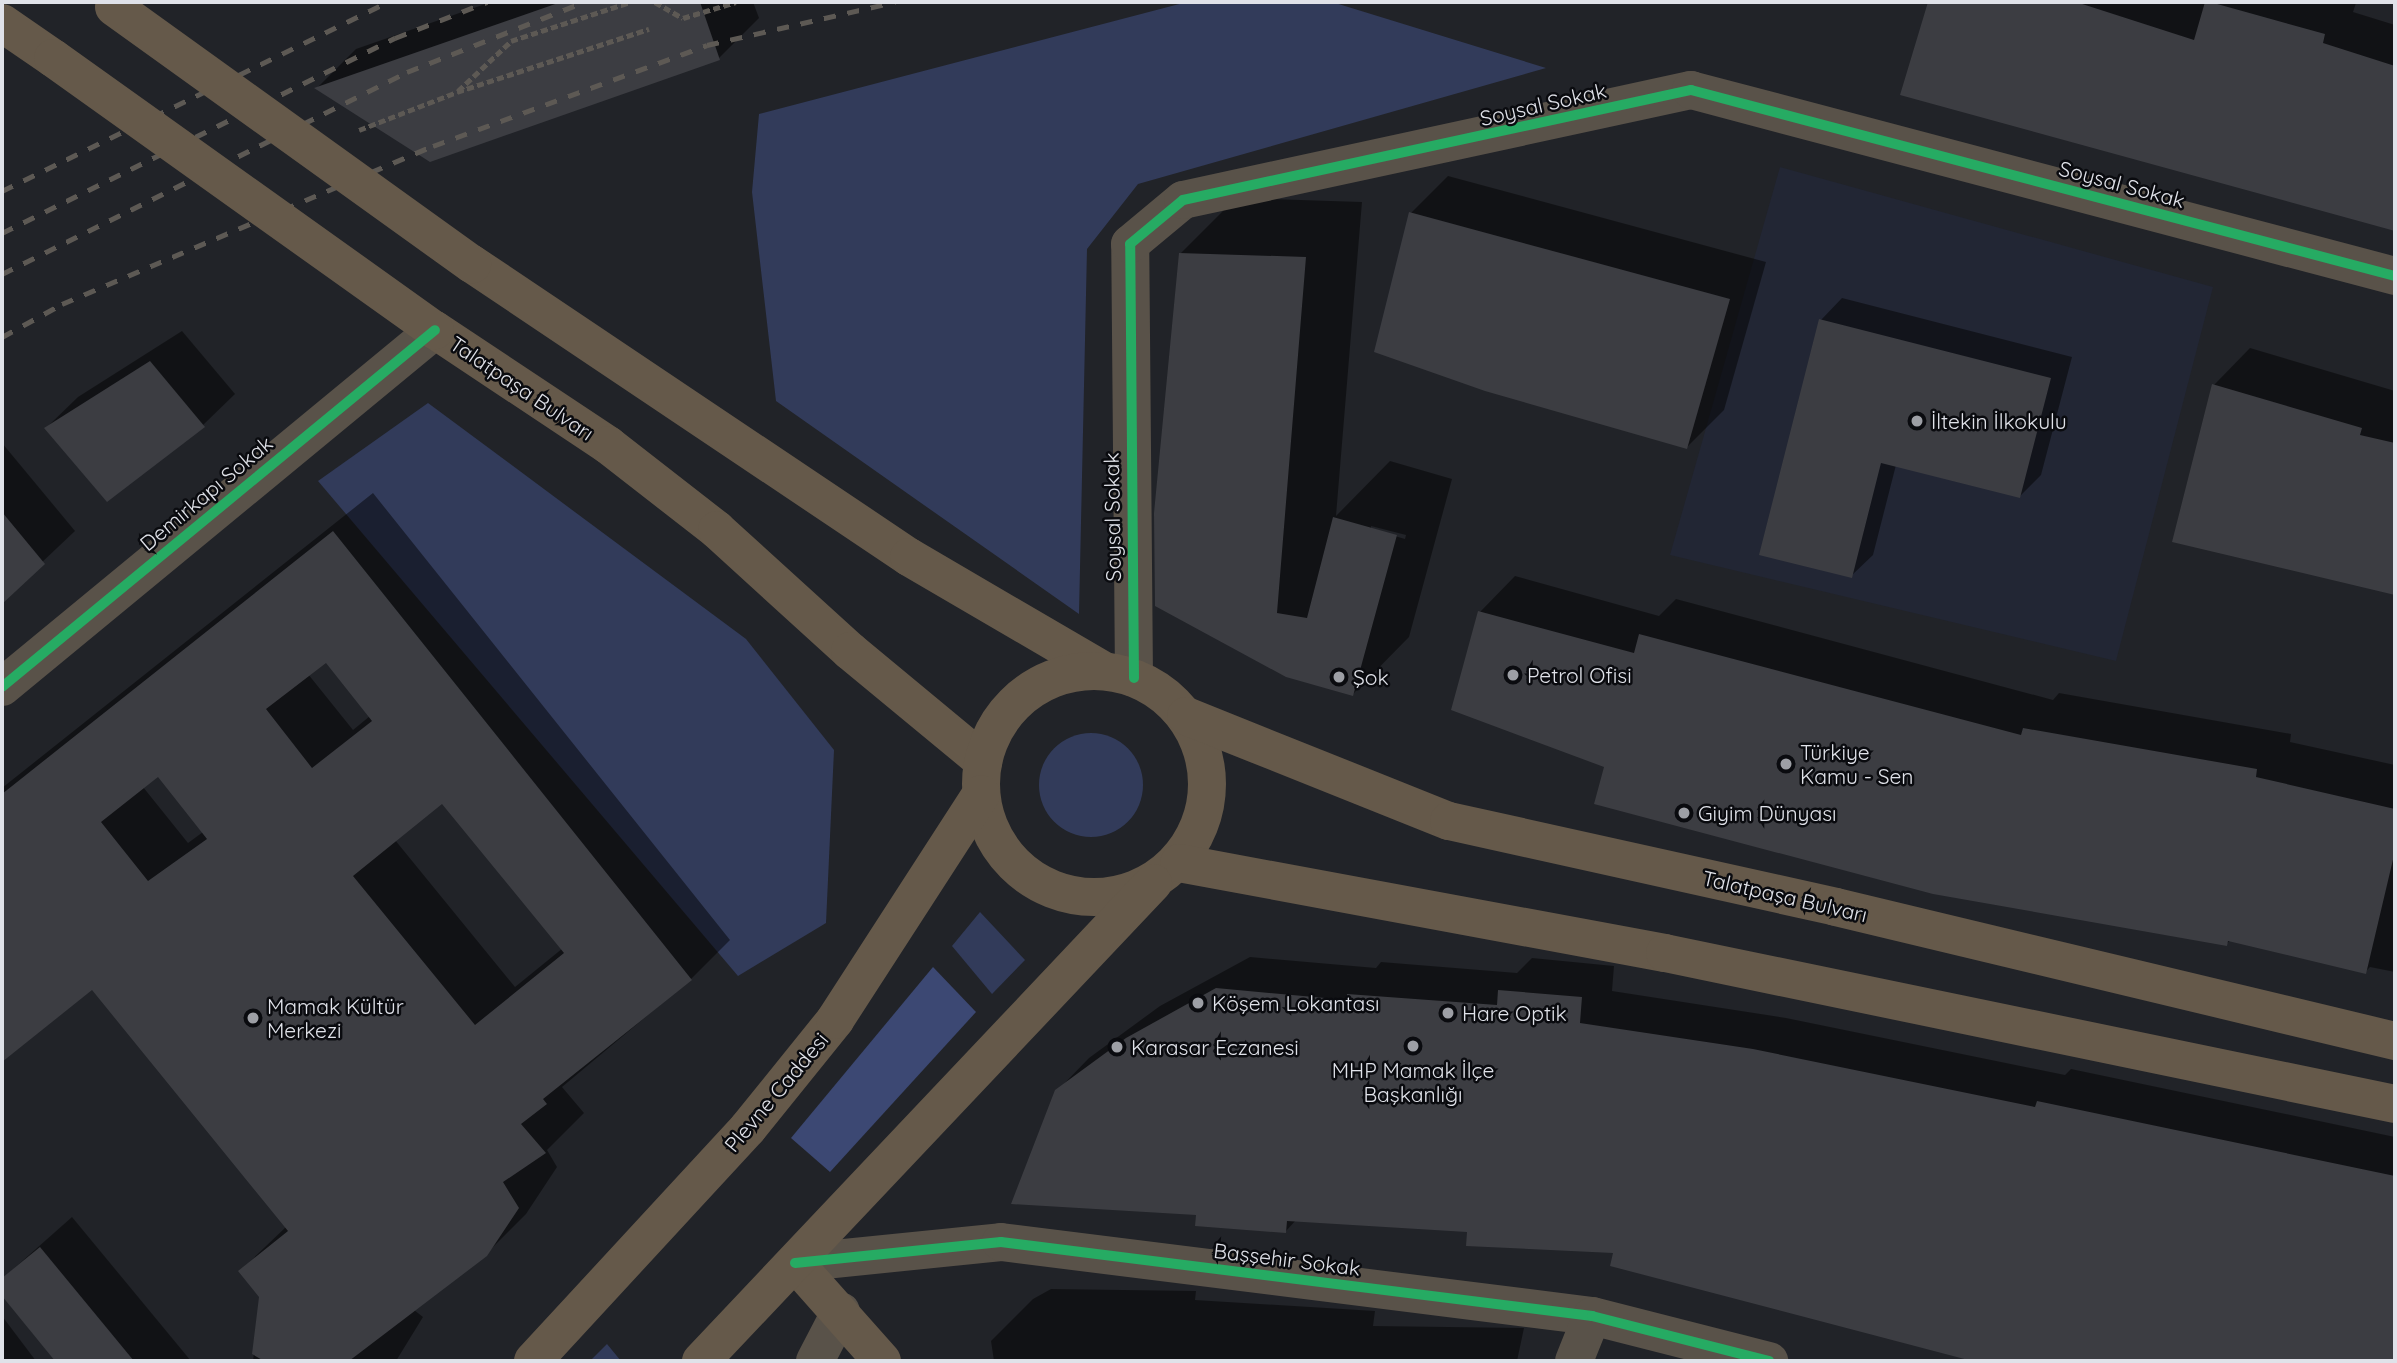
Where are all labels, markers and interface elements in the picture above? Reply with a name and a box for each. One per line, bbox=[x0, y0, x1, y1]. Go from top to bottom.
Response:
street label: Soysal Sokak bbox=[1477, 77, 1609, 131]
street label: Soysal Sokak bbox=[2056, 155, 2188, 213]
street label: Talatpaşa Bulvarı bbox=[445, 331, 599, 445]
place label: İltekin İlkokulu bbox=[1931, 408, 2067, 434]
marker: İltekin İlkokulu bbox=[1909, 413, 1925, 429]
street label: Demirkapı Sokak bbox=[135, 430, 277, 556]
street label: Soysal Sokak bbox=[1098, 452, 1126, 582]
place label: Petrol Ofisi bbox=[1527, 662, 1632, 688]
place label: Şok bbox=[1353, 664, 1389, 690]
marker: Petrol Ofisi bbox=[1505, 667, 1521, 683]
marker: Şok bbox=[1331, 669, 1347, 685]
place label: Türkiye Kamu - Sen bbox=[1800, 739, 1913, 789]
marker: Türkiye Kamu - Sen bbox=[1778, 756, 1794, 772]
place label: Giyim Dünyası bbox=[1698, 800, 1836, 826]
marker: Giyim Dünyası bbox=[1676, 805, 1692, 821]
street label: Talatpaşa Bulvarı bbox=[1700, 865, 1870, 927]
place label: Köşem Lokantası bbox=[1212, 990, 1380, 1016]
place label: Mamak Kültür Merkezi bbox=[267, 993, 404, 1043]
marker: Köşem Lokantası bbox=[1190, 995, 1206, 1011]
place label: Hare Optik bbox=[1462, 1000, 1567, 1026]
marker: Hare Optik bbox=[1440, 1005, 1456, 1021]
marker: Mamak Kültür Merkezi bbox=[245, 1010, 261, 1026]
street label: Plevne Caddesi bbox=[719, 1027, 833, 1157]
place label: Karasar Eczanesi bbox=[1131, 1034, 1299, 1060]
marker: MHP Mamak İlçe Başkanlığı bbox=[1405, 1038, 1421, 1054]
marker: Karasar Eczanesi bbox=[1109, 1039, 1125, 1055]
place label: MHP Mamak İlçe Başkanlığı bbox=[1332, 1057, 1494, 1107]
street label: Başşehir Sokak bbox=[1212, 1237, 1362, 1281]

